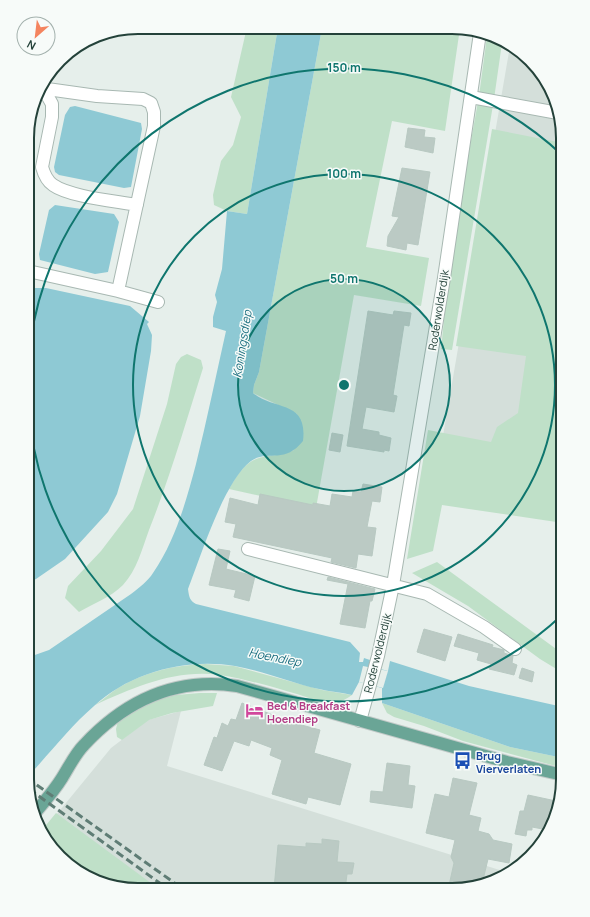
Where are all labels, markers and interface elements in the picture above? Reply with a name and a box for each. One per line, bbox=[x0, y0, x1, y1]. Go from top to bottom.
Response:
north arrow bbox=[16, 16, 56, 56]
text: N bbox=[24, 37, 38, 54]
text: 150 m bbox=[327, 59, 361, 76]
text: 100 m bbox=[327, 165, 361, 182]
street label: Roderwolderdijk bbox=[424, 268, 452, 352]
text: 50 m bbox=[330, 270, 358, 287]
water label: Koningsdiep bbox=[228, 308, 256, 379]
centre of rings bbox=[337, 378, 351, 392]
street label: Roderwolderdijk bbox=[360, 611, 394, 694]
water label: Hoendiep bbox=[247, 644, 304, 671]
place label: Bed & Breakfast Hoendiep bbox=[267, 698, 350, 726]
hotel icon: Bed & Breakfast Hoendiep bbox=[244, 701, 264, 721]
place label: Brug Vierverlaten bbox=[476, 748, 541, 776]
bus stop icon: Brug Vierverlaten bbox=[453, 751, 473, 771]

